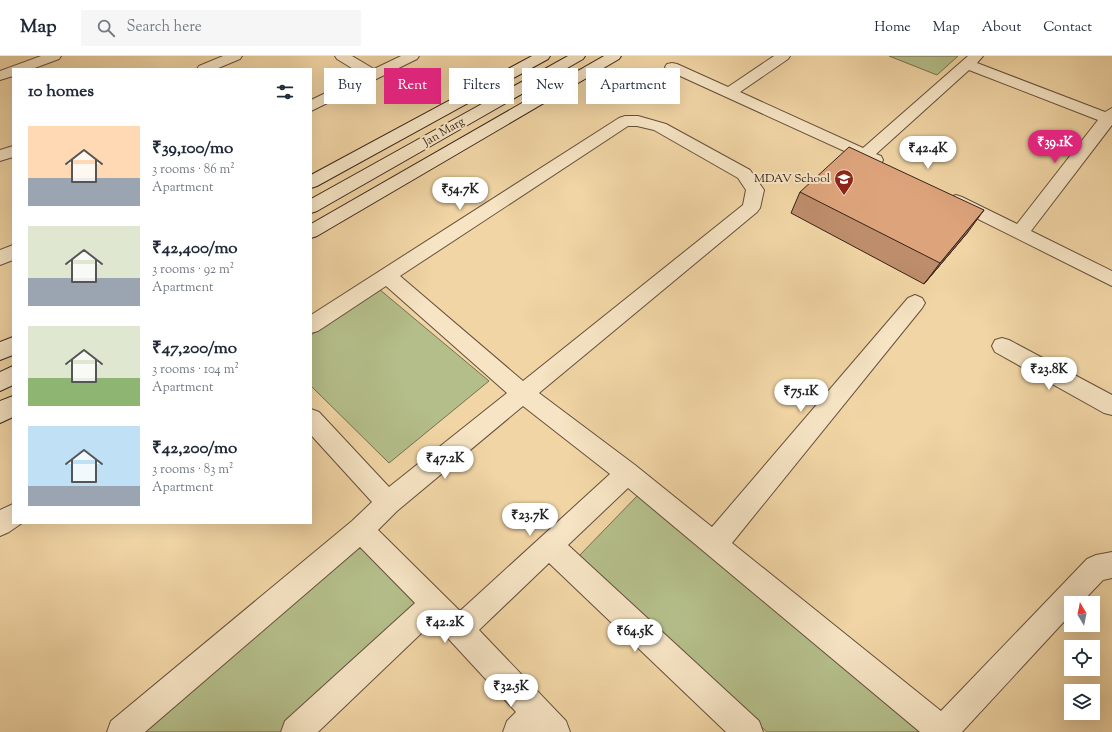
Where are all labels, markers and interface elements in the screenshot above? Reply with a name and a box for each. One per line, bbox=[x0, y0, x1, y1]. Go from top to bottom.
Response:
search box bbox=[81, 10, 361, 46]
text: Map bbox=[20, 14, 57, 41]
icon: search bbox=[95, 17, 117, 39]
text: Search here bbox=[127, 17, 202, 38]
text: Home bbox=[874, 18, 911, 38]
text: Map bbox=[933, 18, 960, 38]
text: About bbox=[982, 18, 1021, 38]
text: Contact bbox=[1043, 18, 1092, 38]
chip: Buy bbox=[324, 68, 376, 104]
chip: Rent bbox=[384, 68, 441, 104]
chip: Filters bbox=[449, 68, 514, 104]
chip: New bbox=[522, 68, 578, 104]
chip: Apartment bbox=[586, 68, 680, 104]
text: 10 homes bbox=[28, 80, 94, 104]
icon: filters bbox=[274, 81, 296, 103]
street label: Jan Marg bbox=[419, 113, 468, 152]
pin: ₹39.1K bbox=[1022, 130, 1088, 164]
text: ₹39.1K bbox=[1037, 134, 1073, 152]
pin: ₹42.4K bbox=[895, 136, 961, 170]
text: ₹39,100/mo bbox=[152, 137, 233, 161]
text: ₹42.4K bbox=[908, 140, 948, 158]
icon: home bbox=[60, 142, 108, 190]
text: 3 rooms · 86 m² bbox=[152, 161, 235, 179]
school or university icon: MDAV School bbox=[833, 168, 855, 196]
place label: MDAV School bbox=[754, 170, 831, 188]
pin: ₹54.7K bbox=[427, 177, 493, 211]
text: Apartment bbox=[152, 179, 213, 197]
text: ₹54.7K bbox=[441, 181, 479, 199]
text: ₹42,400/mo bbox=[152, 237, 238, 261]
icon: home bbox=[60, 242, 108, 290]
text: 3 rooms · 92 m² bbox=[152, 261, 234, 279]
text: Apartment bbox=[152, 279, 213, 297]
text: ₹47,200/mo bbox=[152, 337, 237, 361]
icon: home bbox=[60, 342, 108, 390]
pin: ₹23.8K bbox=[1016, 357, 1082, 391]
text: 3 rooms · 104 m² bbox=[152, 361, 239, 379]
text: ₹23.8K bbox=[1030, 361, 1068, 379]
text: Apartment bbox=[152, 379, 213, 397]
pin: ₹75.1K bbox=[768, 379, 834, 413]
text: ₹75.1K bbox=[783, 383, 819, 401]
text: ₹42,200/mo bbox=[152, 437, 237, 461]
icon: home bbox=[60, 442, 108, 490]
pin: ₹47.2K bbox=[412, 446, 478, 480]
text: ₹47.2K bbox=[426, 450, 464, 468]
text: 3 rooms · 83 m² bbox=[152, 461, 233, 479]
text: Apartment bbox=[152, 479, 213, 497]
pin: ₹23.7K bbox=[497, 503, 563, 537]
text: ₹23.7K bbox=[511, 507, 549, 525]
north arrow bbox=[1064, 596, 1100, 632]
map controls bbox=[1064, 596, 1100, 720]
pin: ₹42.2K bbox=[412, 610, 478, 644]
text: ₹42.2K bbox=[426, 614, 464, 632]
pin: ₹64.5K bbox=[602, 619, 668, 653]
text: ₹64.5K bbox=[616, 623, 654, 641]
button: locate bbox=[1064, 640, 1100, 676]
pin: ₹32.5K bbox=[478, 674, 544, 708]
text: ₹32.5K bbox=[493, 678, 529, 696]
button: layers bbox=[1064, 684, 1100, 720]

